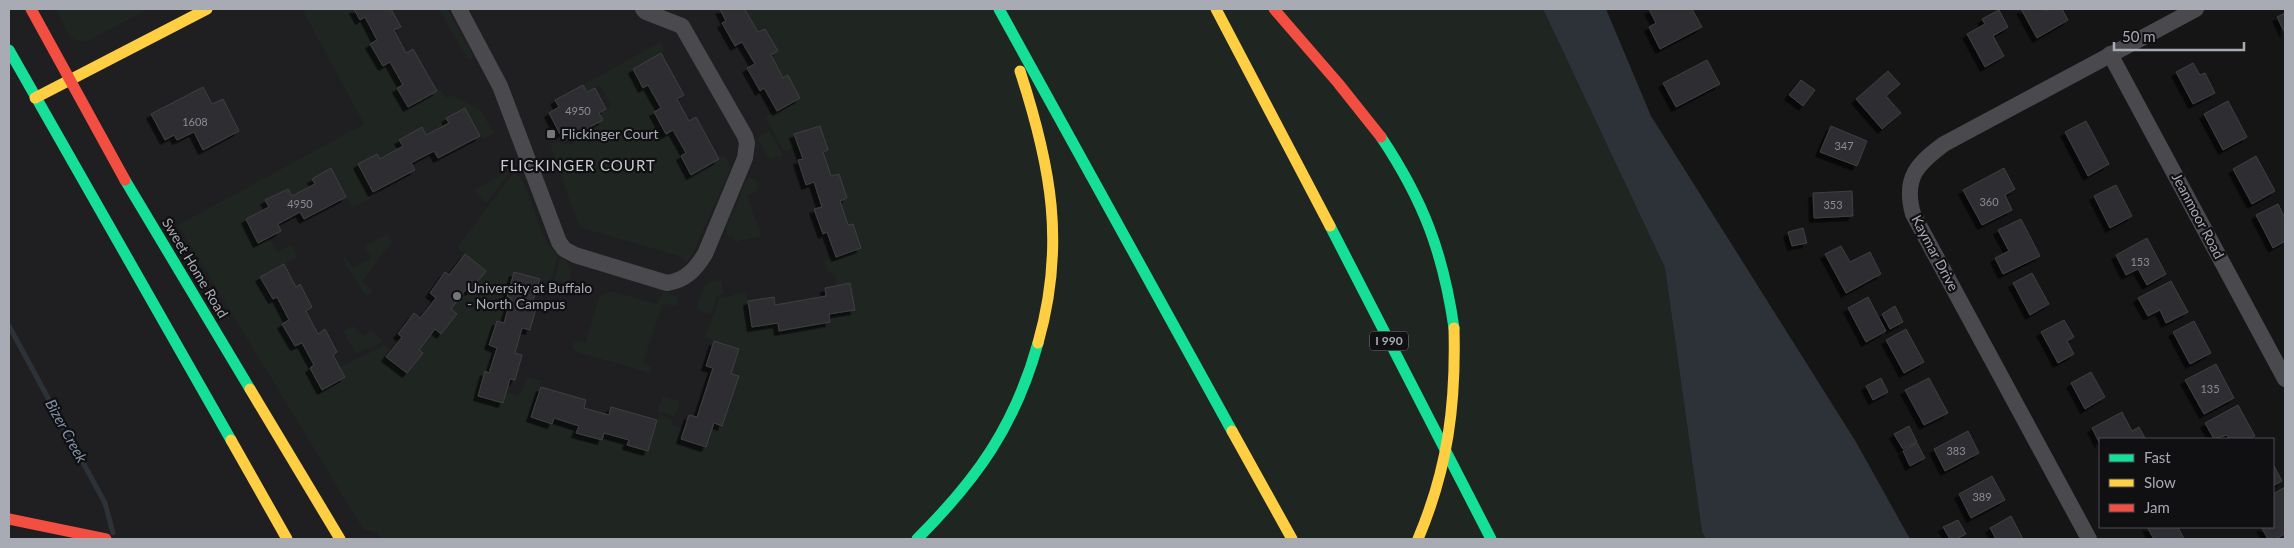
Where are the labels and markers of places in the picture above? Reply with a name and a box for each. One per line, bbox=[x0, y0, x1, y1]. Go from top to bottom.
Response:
place label: Flickinger Court bbox=[561, 125, 658, 142]
marker: Flickinger Court bbox=[545, 128, 557, 140]
place label: University at Buffalo - North Campus bbox=[467, 279, 592, 312]
marker: University at Buffalo - North Campus bbox=[451, 290, 463, 302]

